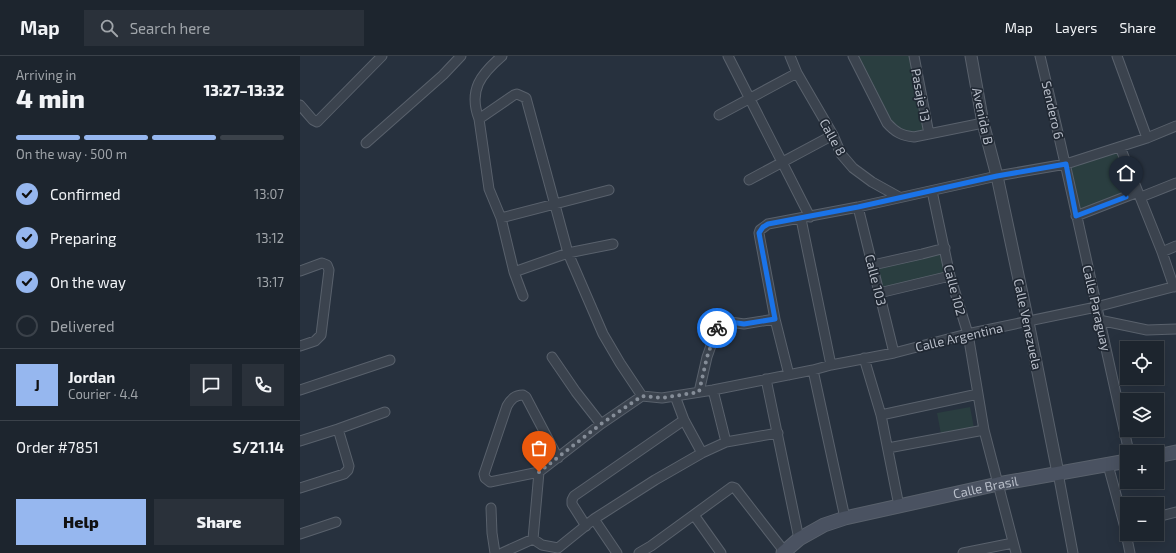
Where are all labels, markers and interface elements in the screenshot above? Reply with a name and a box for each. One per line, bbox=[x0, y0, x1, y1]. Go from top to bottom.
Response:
search box bbox=[84, 10, 364, 46]
text: Map bbox=[20, 16, 60, 39]
icon: search bbox=[98, 17, 120, 39]
text: Search here bbox=[130, 19, 210, 37]
text: Map bbox=[1005, 19, 1033, 36]
text: Layers bbox=[1055, 19, 1097, 36]
text: Share bbox=[1119, 19, 1156, 36]
text: Arriving in bbox=[16, 67, 76, 83]
street label: Pasaje 13 bbox=[908, 67, 934, 123]
street label: Sendero 6 bbox=[1039, 79, 1067, 141]
text: 13:27–13:32 bbox=[203, 81, 284, 99]
text: 4 min bbox=[16, 82, 85, 113]
street label: Avenida B bbox=[969, 86, 997, 146]
street label: Calle 8 bbox=[816, 116, 850, 158]
text: On the way · 500 m bbox=[16, 146, 127, 162]
pin bbox=[1109, 156, 1143, 197]
icon: home bbox=[1115, 162, 1137, 184]
icon: check bbox=[16, 183, 38, 205]
text: Confirmed bbox=[50, 185, 121, 203]
text: 13:07 bbox=[254, 186, 284, 202]
icon: check bbox=[16, 227, 38, 249]
text: Preparing bbox=[50, 229, 116, 247]
text: 13:12 bbox=[256, 230, 284, 246]
street label: Calle 103 bbox=[862, 253, 890, 307]
street label: Calle 102 bbox=[940, 263, 970, 317]
street label: Calle Paraguay bbox=[1079, 263, 1115, 353]
icon: check bbox=[16, 271, 38, 293]
text: On the way bbox=[50, 273, 126, 291]
text: 13:17 bbox=[257, 274, 284, 290]
street label: Calle Venezuela bbox=[1011, 277, 1045, 371]
courier bbox=[697, 308, 737, 348]
text: Delivered bbox=[50, 317, 115, 335]
icon: bike bbox=[706, 317, 728, 339]
street label: Calle Argentina bbox=[914, 319, 1004, 355]
map controls bbox=[1120, 341, 1164, 541]
button: locate bbox=[1120, 341, 1164, 385]
button: chat bbox=[190, 364, 232, 406]
button: phone bbox=[242, 364, 284, 406]
text: Jordan bbox=[68, 368, 115, 386]
text: J bbox=[34, 376, 40, 394]
text: Courier · 4.4 bbox=[68, 386, 138, 402]
button: layers bbox=[1120, 393, 1164, 437]
pin bbox=[522, 431, 556, 472]
icon: bag bbox=[528, 437, 550, 459]
text: Order #7851 bbox=[16, 438, 99, 456]
text: S/21.14 bbox=[233, 438, 284, 456]
button: + bbox=[1120, 445, 1164, 489]
street label: Calle Brasil bbox=[951, 473, 1020, 502]
button: − bbox=[1120, 497, 1164, 541]
button: Help bbox=[16, 499, 146, 545]
button: Share bbox=[154, 499, 284, 545]

